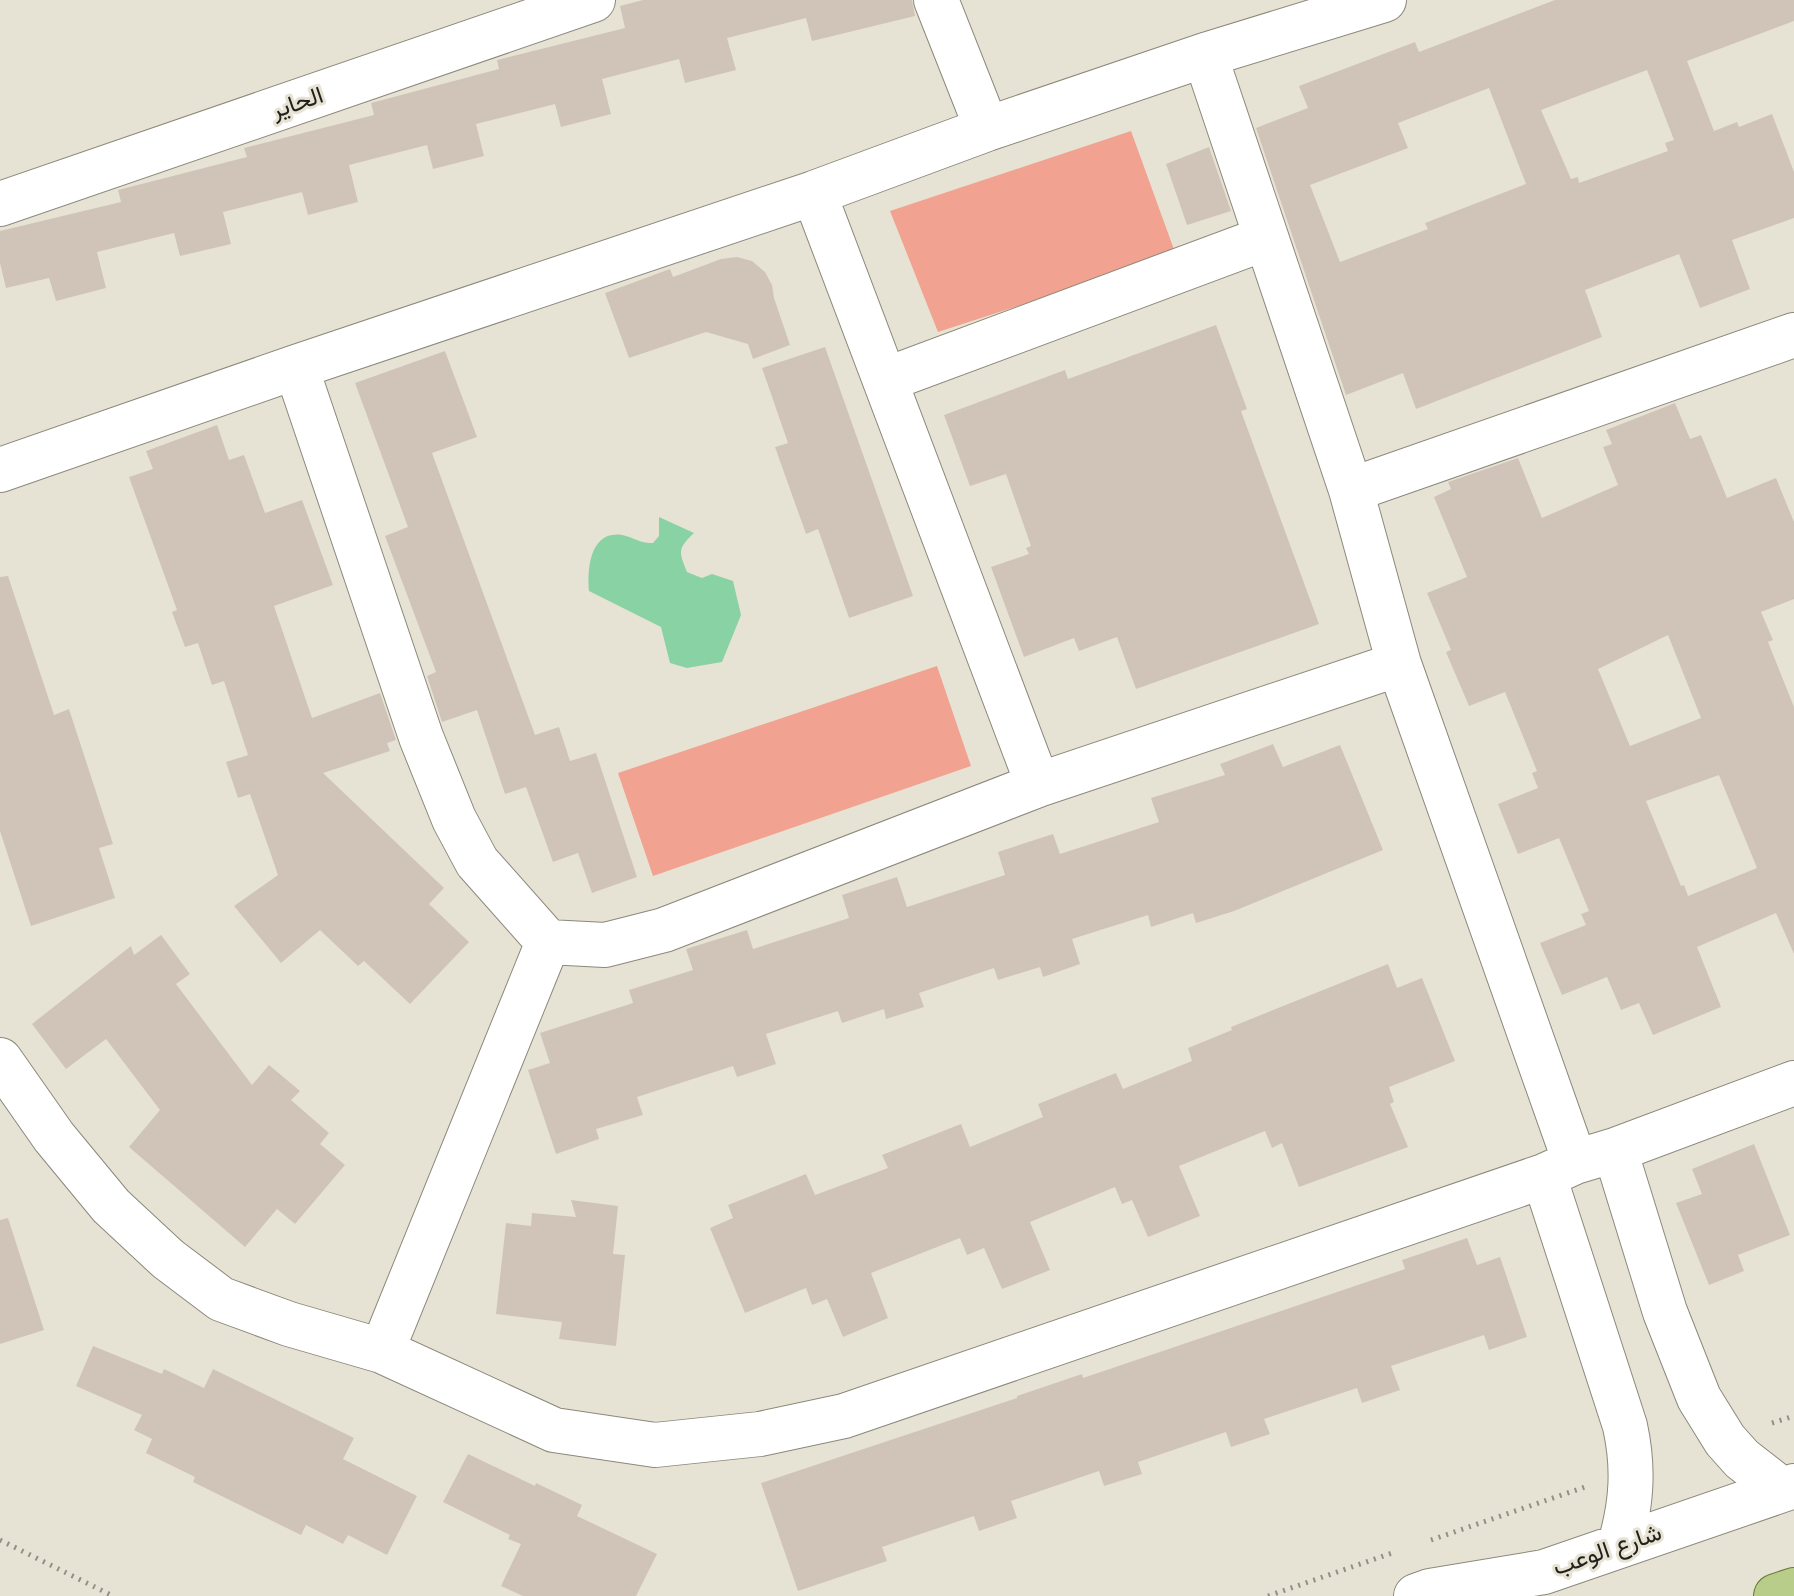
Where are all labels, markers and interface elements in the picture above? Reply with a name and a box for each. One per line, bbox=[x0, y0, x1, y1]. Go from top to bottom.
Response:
street label: الحاير bbox=[266, 80, 327, 126]
street label: شارع الوعب bbox=[1549, 1517, 1666, 1583]

